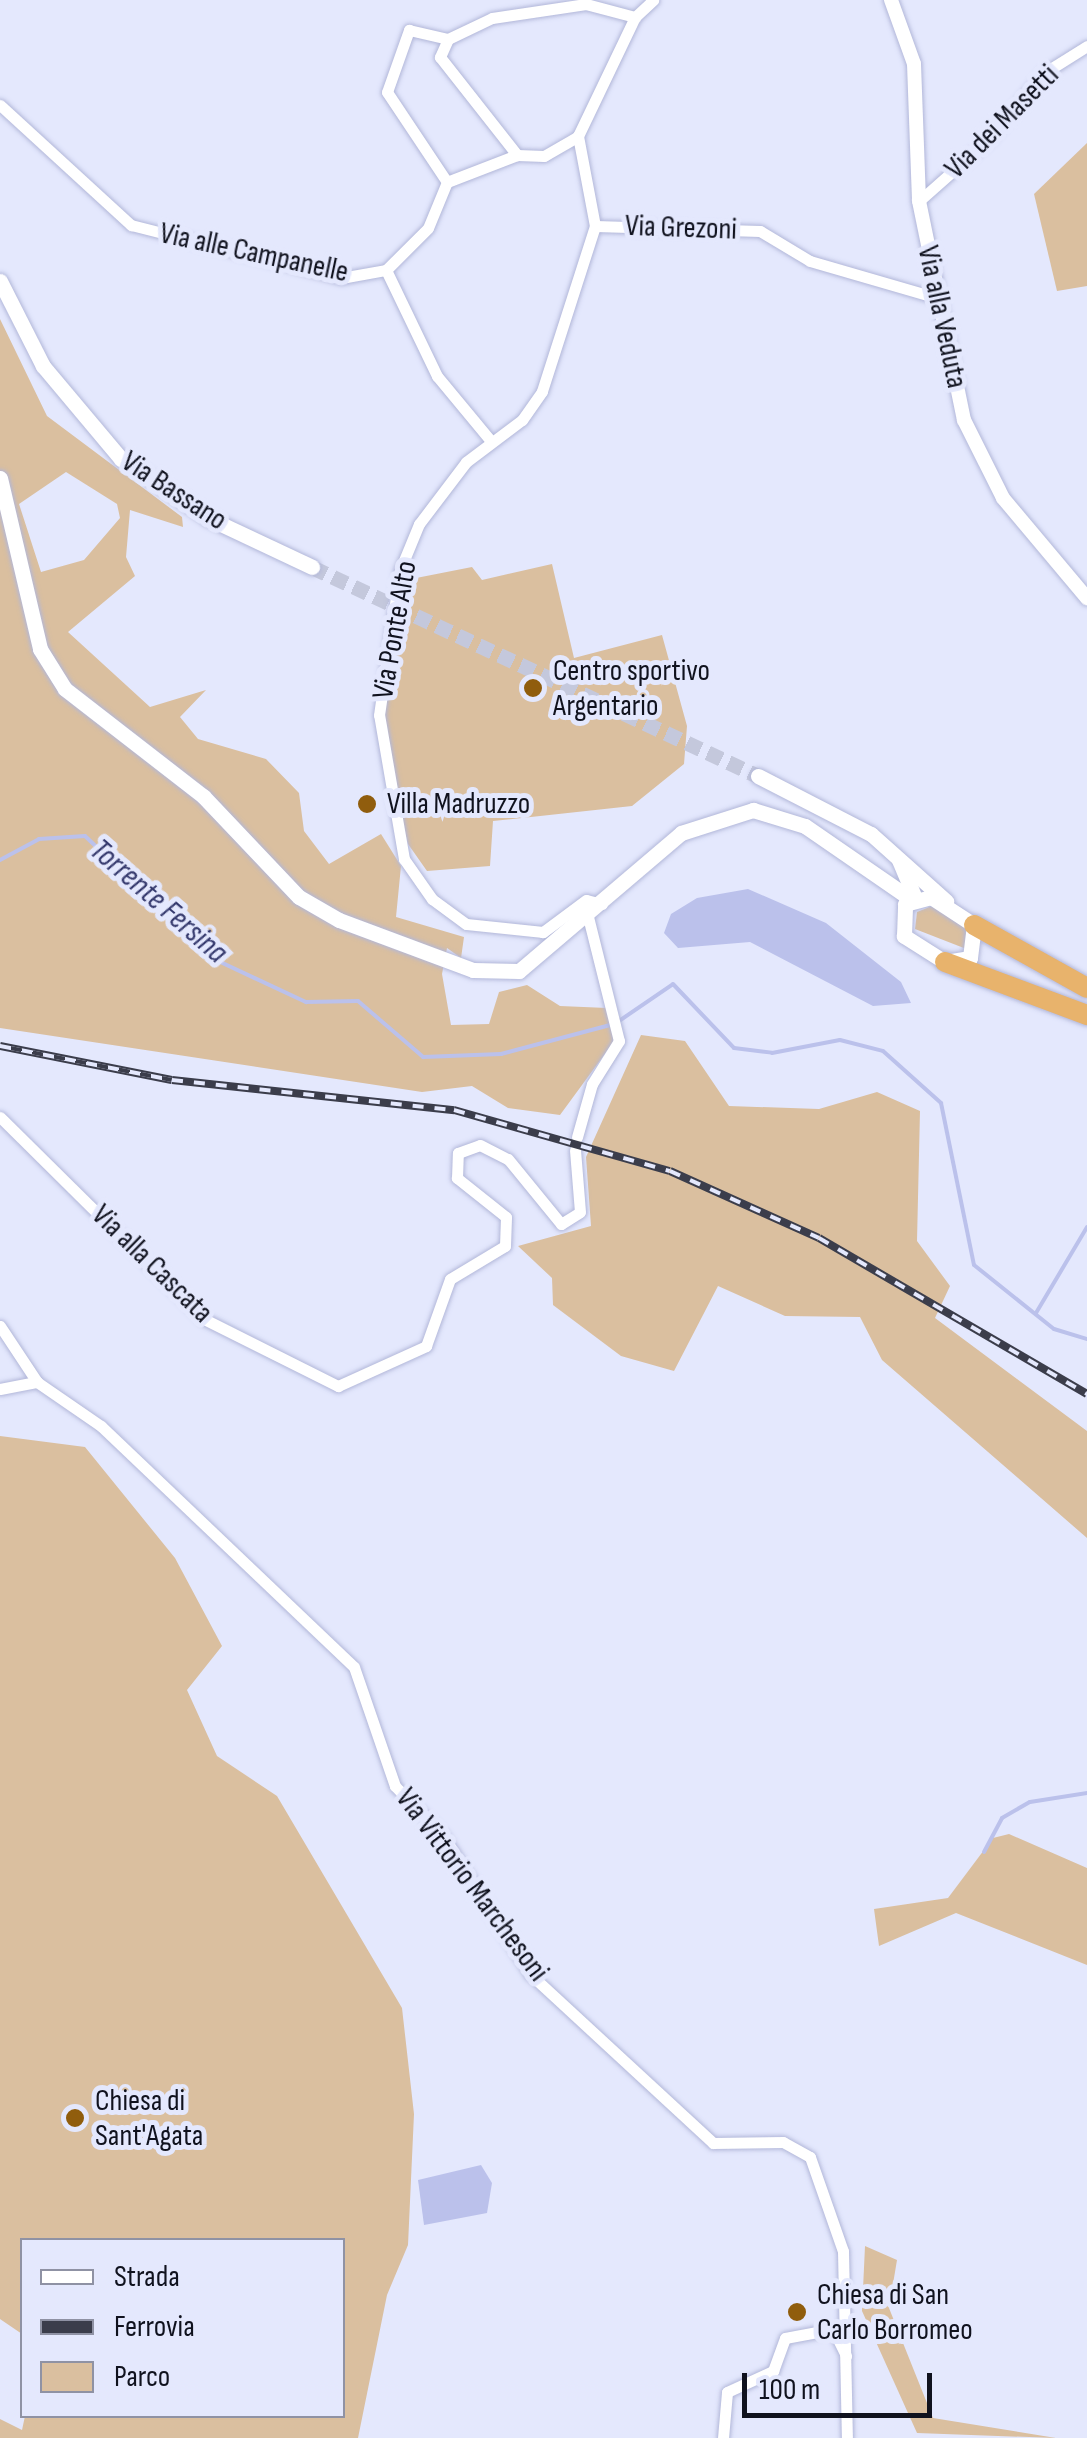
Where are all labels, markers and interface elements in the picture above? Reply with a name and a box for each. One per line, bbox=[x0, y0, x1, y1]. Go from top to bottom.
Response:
street label: Via dei Masetti bbox=[938, 58, 1066, 186]
street label: Via Grezoni bbox=[624, 208, 738, 248]
street label: Via alle Campanelle bbox=[156, 215, 352, 291]
street label: Via alla Veduta bbox=[909, 243, 975, 391]
street label: Via Bassano bbox=[115, 444, 233, 538]
street label: Via Ponte Alto bbox=[365, 558, 425, 702]
place label: Centro sportivo Argentario bbox=[553, 653, 710, 724]
marker: Centro sportivo Argentario bbox=[522, 677, 544, 699]
place label: Villa Madruzzo bbox=[387, 786, 530, 822]
marker: Villa Madruzzo bbox=[356, 793, 378, 815]
water label: Torrente Fersina bbox=[81, 832, 235, 972]
street label: Via alla Cascata bbox=[84, 1197, 220, 1331]
street label: Via Vittorio Marchesoni bbox=[388, 1781, 556, 1989]
place label: Chiesa di Sant'Agata bbox=[95, 2083, 203, 2154]
marker: Chiesa di Sant'Agata bbox=[64, 2107, 86, 2129]
legend bbox=[20, 2238, 345, 2418]
text: Strada bbox=[114, 2259, 180, 2295]
place label: Chiesa di San Carlo Borromeo bbox=[817, 2277, 973, 2348]
marker: Chiesa di San Carlo Borromeo bbox=[786, 2301, 808, 2323]
text: Ferrovia bbox=[114, 2309, 195, 2345]
scale bar bbox=[747, 2353, 937, 2415]
text: Parco bbox=[114, 2359, 170, 2395]
text: 100 m bbox=[759, 2372, 820, 2408]

